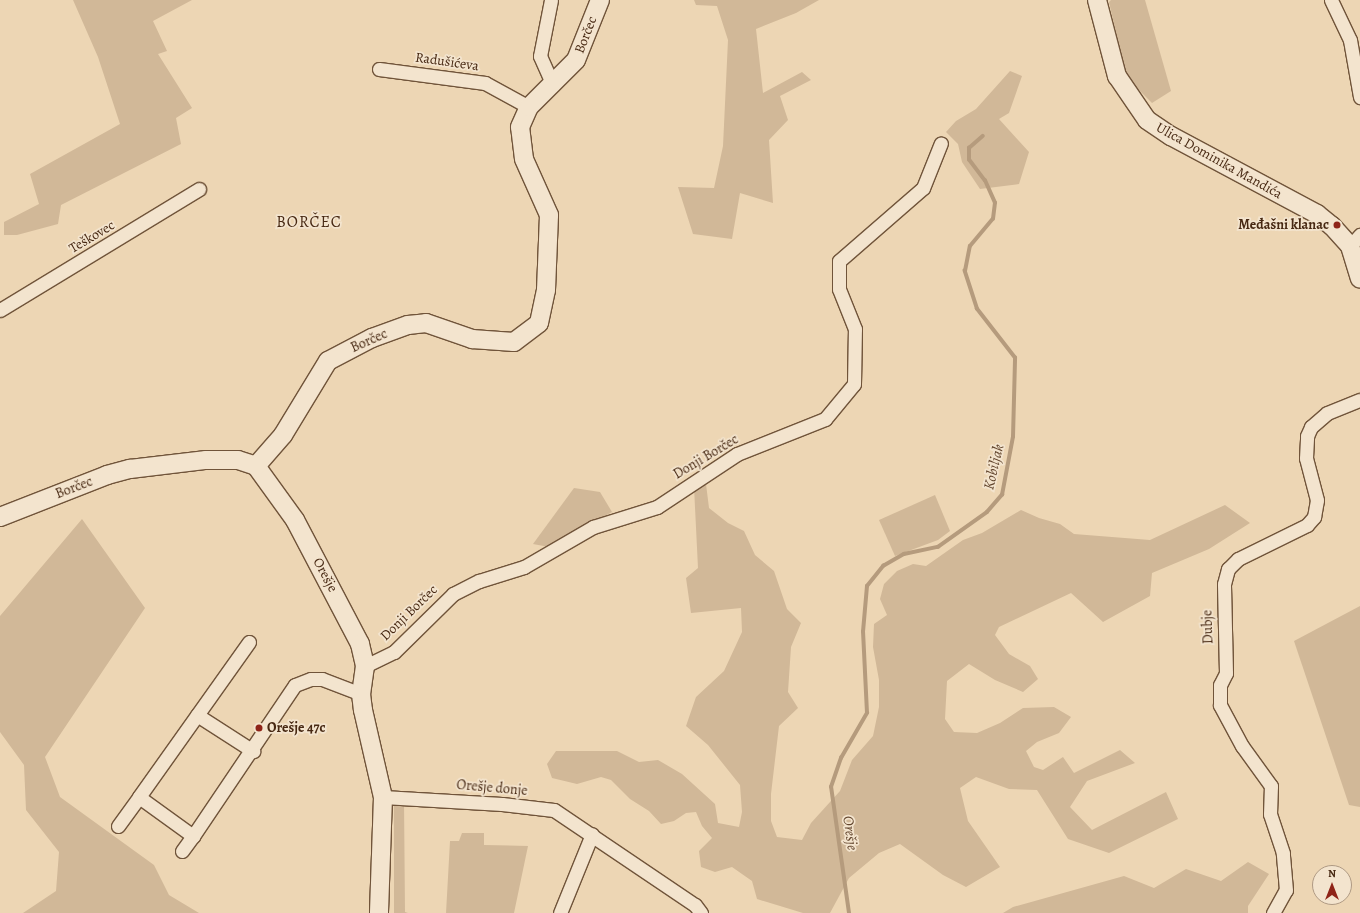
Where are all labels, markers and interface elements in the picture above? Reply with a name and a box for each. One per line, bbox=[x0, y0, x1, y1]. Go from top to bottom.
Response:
street label: Borčec bbox=[571, 14, 601, 56]
street label: Radušićeva bbox=[414, 49, 480, 75]
street label: Ulica Dominika Mandića bbox=[1153, 119, 1285, 203]
district label: BORČEC bbox=[276, 212, 342, 232]
street label: Teškovec bbox=[66, 217, 118, 257]
place label: Međašni klanac bbox=[1238, 217, 1329, 233]
marker: Međašni klanac bbox=[1332, 220, 1342, 230]
street label: Borčec bbox=[348, 326, 390, 356]
street label: Donji Borčec bbox=[670, 431, 742, 483]
water label: Kobiljak bbox=[980, 442, 1008, 492]
street label: Borčec bbox=[53, 473, 95, 503]
street label: Orešje bbox=[309, 555, 341, 595]
street label: Donji Borčec bbox=[377, 582, 441, 644]
street label: Dubje bbox=[1199, 610, 1217, 644]
place label: Orešje 47c bbox=[267, 720, 325, 736]
marker: Orešje 47c bbox=[254, 723, 264, 733]
street label: Orešje donje bbox=[456, 777, 528, 799]
water label: Orešje bbox=[839, 815, 861, 851]
north arrow bbox=[1312, 865, 1352, 905]
text: N bbox=[1328, 866, 1336, 881]

